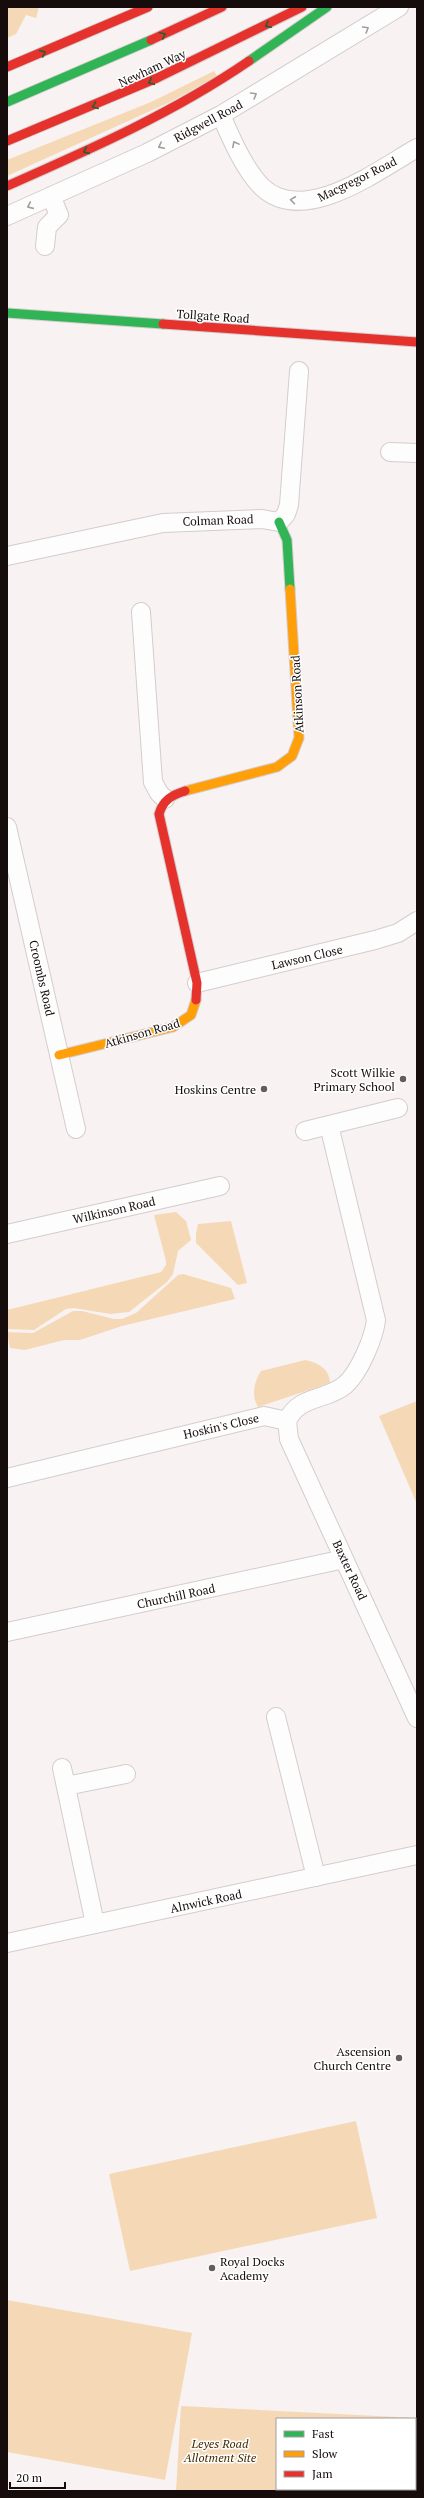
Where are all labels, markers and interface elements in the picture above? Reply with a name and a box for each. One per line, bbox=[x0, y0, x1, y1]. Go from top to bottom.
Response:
one-way arrow bbox=[264, 20, 272, 28]
one-way arrow bbox=[362, 26, 369, 33]
one-way arrow bbox=[159, 32, 167, 40]
street label: Newham Way bbox=[116, 45, 189, 90]
one-way arrow bbox=[39, 50, 47, 58]
one-way arrow bbox=[147, 77, 155, 85]
one-way arrow bbox=[250, 93, 257, 100]
street label: Ridgwell Road bbox=[171, 96, 245, 145]
one-way arrow bbox=[92, 101, 99, 109]
one-way arrow bbox=[158, 141, 165, 149]
one-way arrow bbox=[233, 141, 240, 148]
one-way arrow bbox=[82, 146, 90, 154]
street label: Macgregor Road bbox=[315, 153, 399, 205]
one-way arrow bbox=[290, 196, 296, 205]
one-way arrow bbox=[27, 201, 34, 209]
street label: Tollgate Road bbox=[176, 306, 250, 326]
street label: Colman Road bbox=[182, 511, 254, 529]
street label: Atkinson Road bbox=[287, 654, 307, 733]
street label: Croombs Road bbox=[26, 939, 58, 1018]
street label: Lawson Close bbox=[270, 942, 344, 972]
street label: Atkinson Road bbox=[103, 1015, 182, 1051]
place label: Scott Wilkie Primary School bbox=[313, 1065, 395, 1094]
marker: Scott Wilkie Primary School bbox=[398, 1074, 408, 1084]
place label: Hoskins Centre bbox=[175, 1082, 256, 1097]
marker: Hoskins Centre bbox=[259, 1084, 269, 1094]
street label: Wilkinson Road bbox=[71, 1193, 157, 1227]
street label: Hoskin's Close bbox=[182, 1410, 260, 1442]
street label: Baxter Road bbox=[330, 1538, 371, 1603]
street label: Churchill Road bbox=[136, 1580, 217, 1612]
street label: Alnwick Road bbox=[169, 1886, 243, 1916]
place label: Ascension Church Centre bbox=[313, 2044, 391, 2073]
marker: Ascension Church Centre bbox=[394, 2053, 404, 2063]
place label: Royal Docks Academy bbox=[220, 2254, 285, 2283]
marker: Royal Docks Academy bbox=[207, 2263, 217, 2273]
legend bbox=[276, 2418, 416, 2490]
text: Fast bbox=[312, 2426, 335, 2441]
park label: Leyes Road Allotment Site bbox=[183, 2436, 257, 2465]
text: Slow bbox=[312, 2446, 338, 2461]
scale bar bbox=[10, 2464, 65, 2490]
text: Jam bbox=[312, 2466, 333, 2481]
text: 20 m bbox=[16, 2470, 43, 2485]

